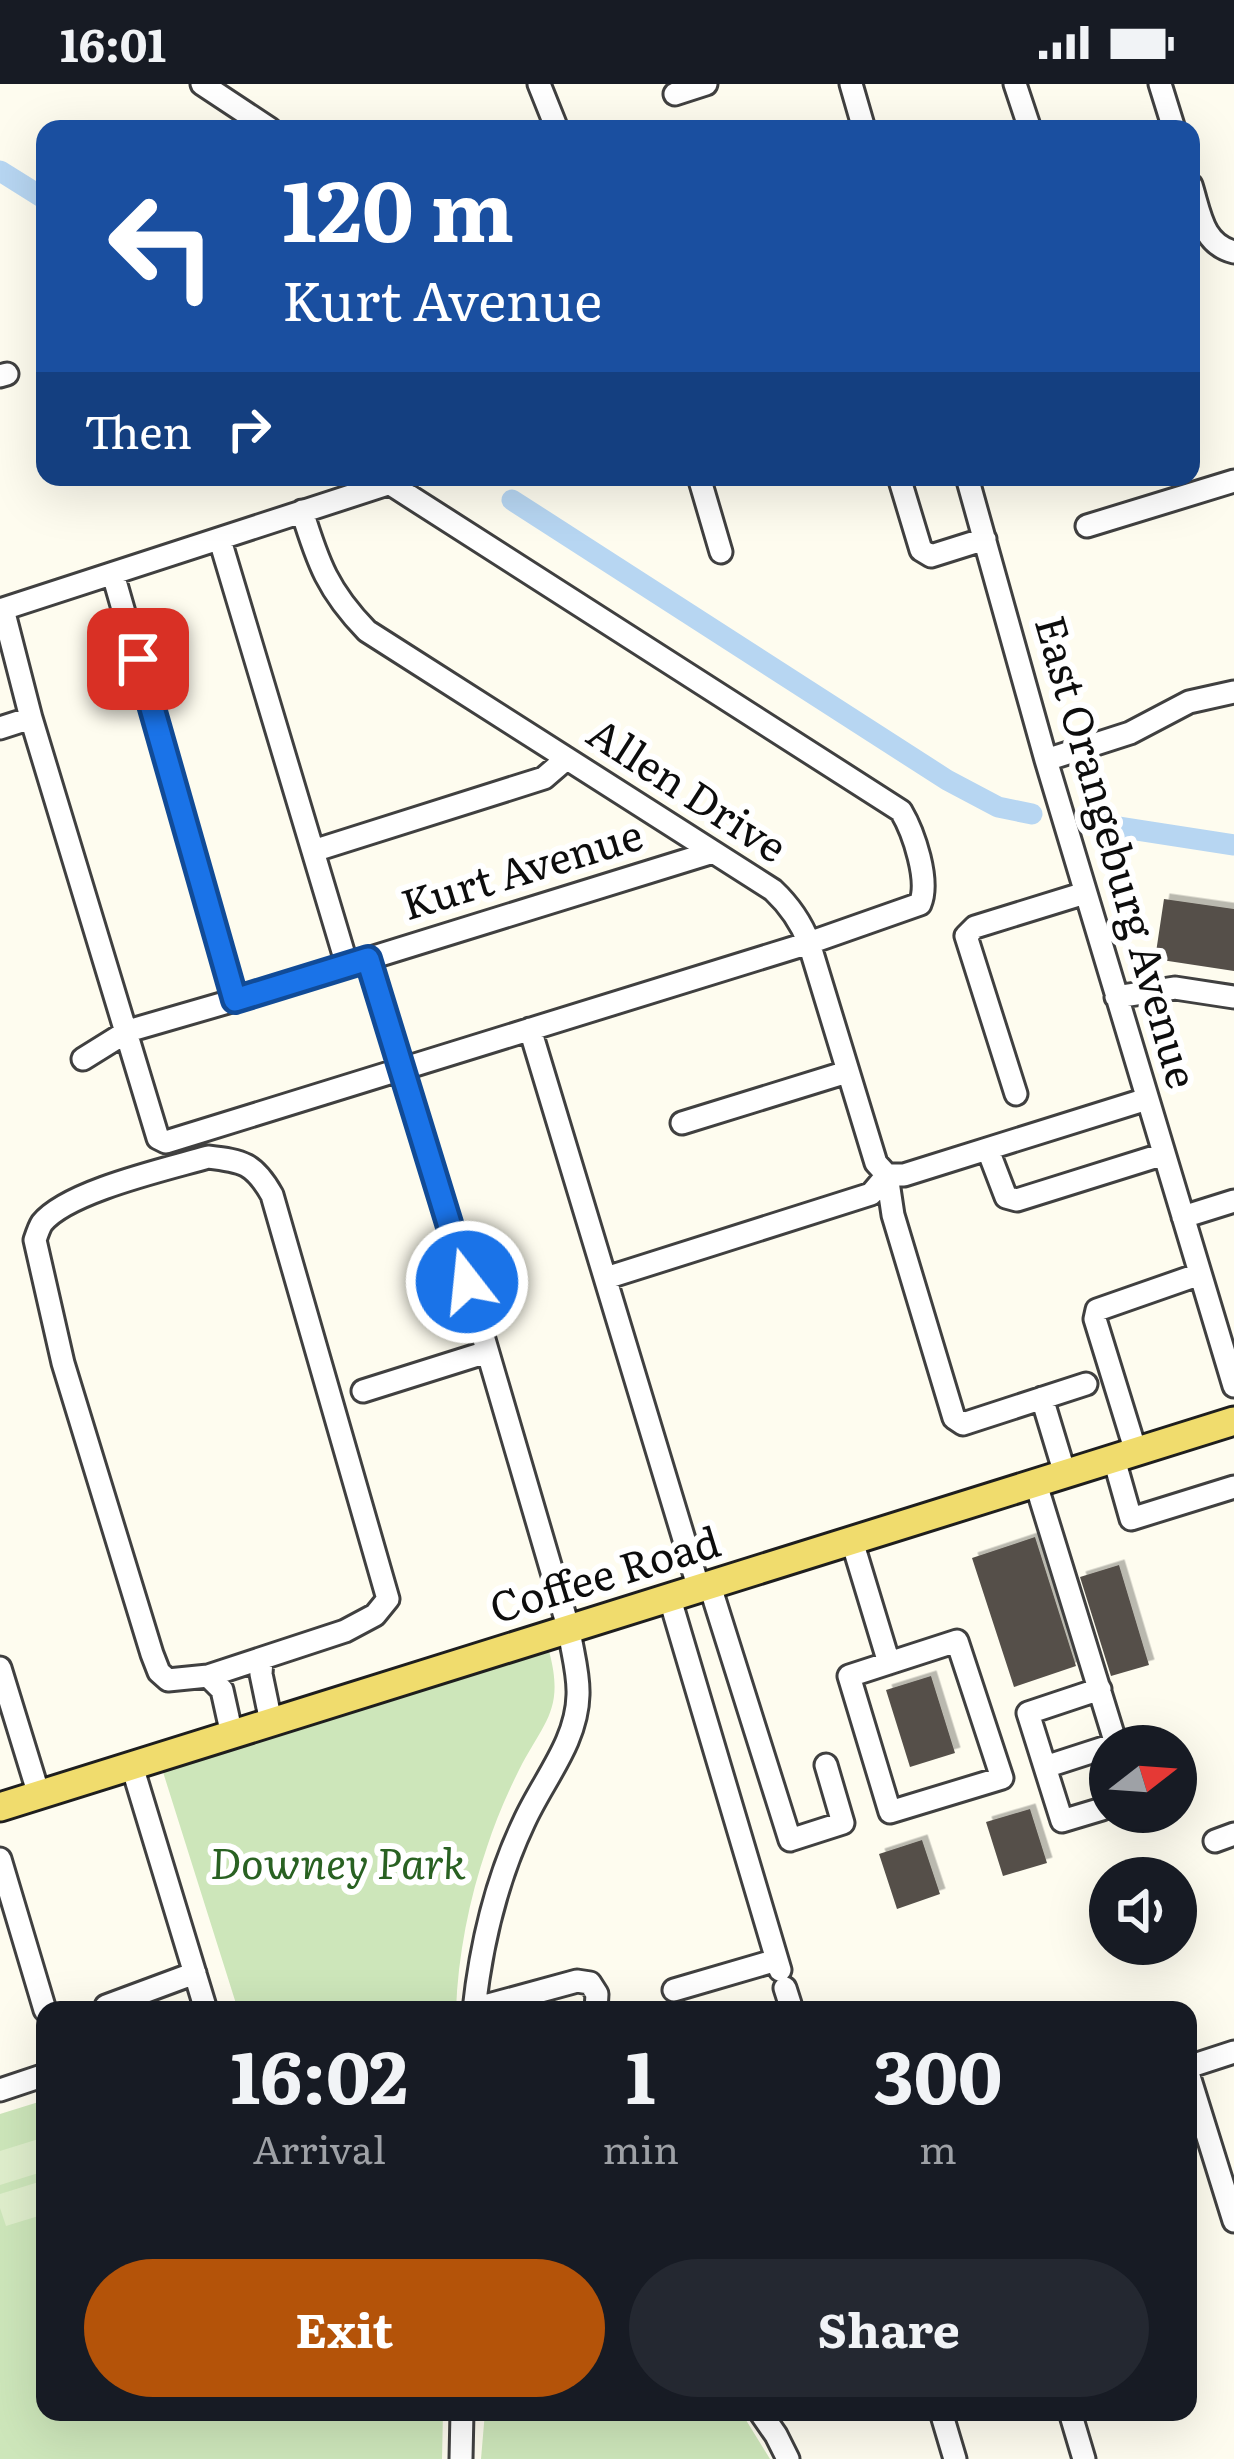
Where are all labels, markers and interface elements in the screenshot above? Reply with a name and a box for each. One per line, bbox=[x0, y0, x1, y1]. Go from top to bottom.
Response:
text: 16:01 bbox=[60, 9, 166, 76]
text: 120 m bbox=[282, 143, 514, 268]
icon: left bbox=[84, 168, 240, 324]
text: Kurt Avenue bbox=[282, 257, 602, 338]
text: Then bbox=[84, 396, 192, 463]
icon: right bbox=[216, 396, 282, 462]
pin bbox=[87, 608, 189, 710]
street label: East Orangeburg Avenue bbox=[1022, 608, 1216, 1095]
icon: arrive bbox=[105, 626, 171, 692]
street label: Allen Drive bbox=[577, 700, 801, 875]
street label: Kurt Avenue bbox=[393, 801, 649, 933]
position arrow bbox=[404, 1219, 530, 1345]
street label: Coffee Road bbox=[481, 1508, 727, 1637]
north arrow bbox=[1089, 1725, 1197, 1833]
map controls bbox=[1089, 1725, 1197, 1965]
park label: Downey Park bbox=[210, 1830, 466, 1892]
button: sound bbox=[1089, 1857, 1197, 1965]
text: 16:02 bbox=[230, 2019, 408, 2126]
text: 1 bbox=[626, 2019, 656, 2126]
text: 300 bbox=[874, 2019, 1002, 2126]
text: Arrival bbox=[253, 2118, 386, 2176]
text: min bbox=[602, 2118, 679, 2176]
text: m bbox=[919, 2118, 957, 2176]
button: Exit bbox=[84, 2259, 605, 2397]
button: Share bbox=[629, 2259, 1149, 2397]

